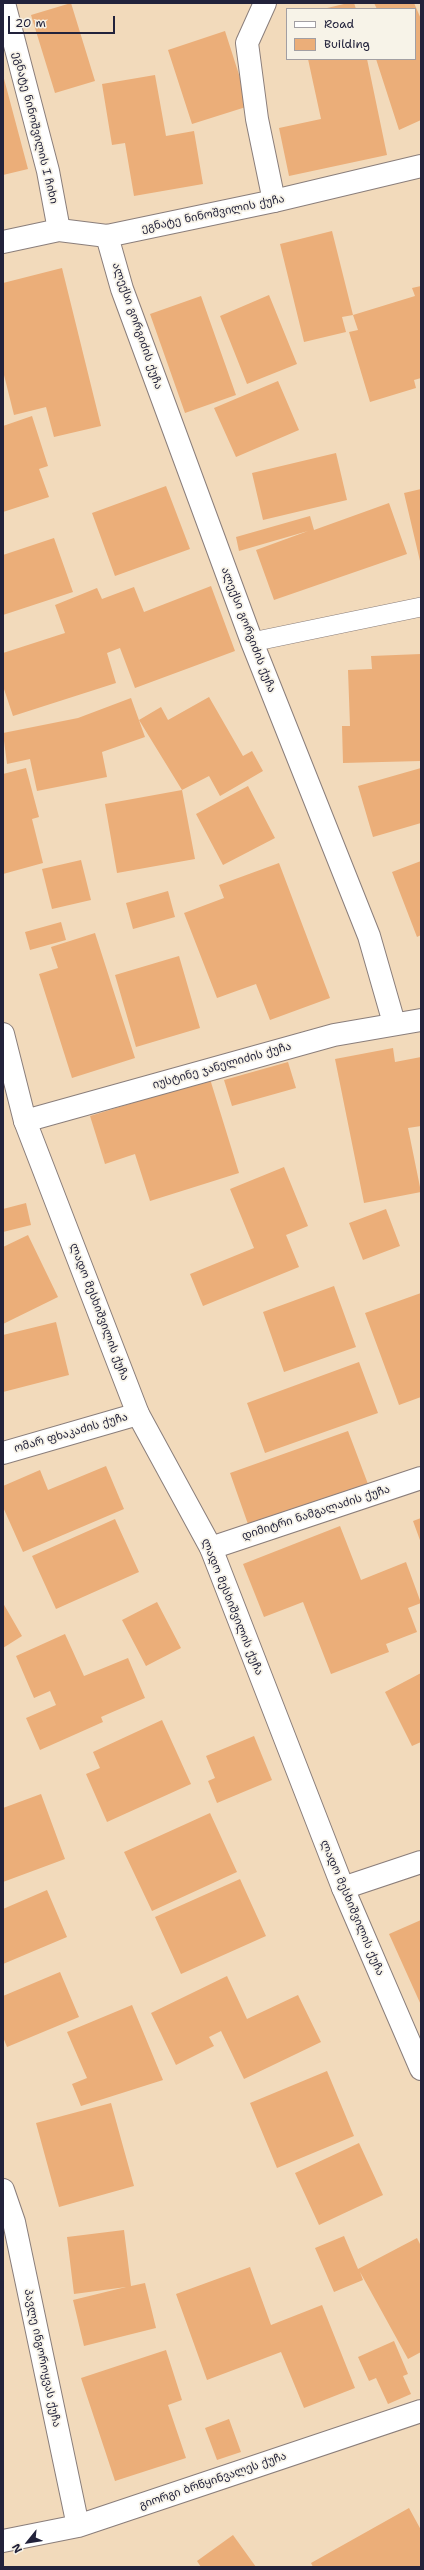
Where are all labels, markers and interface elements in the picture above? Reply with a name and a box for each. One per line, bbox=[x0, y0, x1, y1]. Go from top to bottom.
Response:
scale bar bbox=[10, 8, 117, 34]
legend bbox=[286, 8, 416, 60]
text: 20 m bbox=[15, 15, 46, 31]
text: Road bbox=[324, 16, 354, 32]
text: Building bbox=[324, 36, 370, 52]
street label: ეგნატე ნინოშვილის I ჩიხი bbox=[10, 51, 60, 205]
street label: ეგნატე ნინოშვილის ქუჩა bbox=[140, 192, 286, 236]
street label: ალექსი გორგიძის ქუჩა bbox=[109, 261, 165, 391]
street label: ალექსი გორგიძის ქუჩა bbox=[218, 565, 278, 695]
street label: იუსტინე ჯანელიძის ქუჩა bbox=[151, 1040, 293, 1092]
street label: ლადო მესხიშვილის ქუჩა bbox=[67, 1241, 131, 1383]
street label: ომარ ფხაკაძის ქუჩა bbox=[13, 1410, 129, 1456]
street label: დიმიტრი ნამგალაძის ქუჩა bbox=[240, 1483, 392, 1543]
street label: ლადო მესხიშვილის ქუჩა bbox=[199, 1537, 265, 1677]
street label: ლადო მესხიშვილის ქუჩა bbox=[317, 1838, 387, 1978]
street label: პავლე ინგოროყვას ქუჩა bbox=[21, 2288, 63, 2428]
street label: გიორგი ბრწყინვალეს ქუჩა bbox=[138, 2450, 288, 2512]
north arrow bbox=[8, 2522, 48, 2562]
text: N bbox=[8, 2541, 26, 2556]

